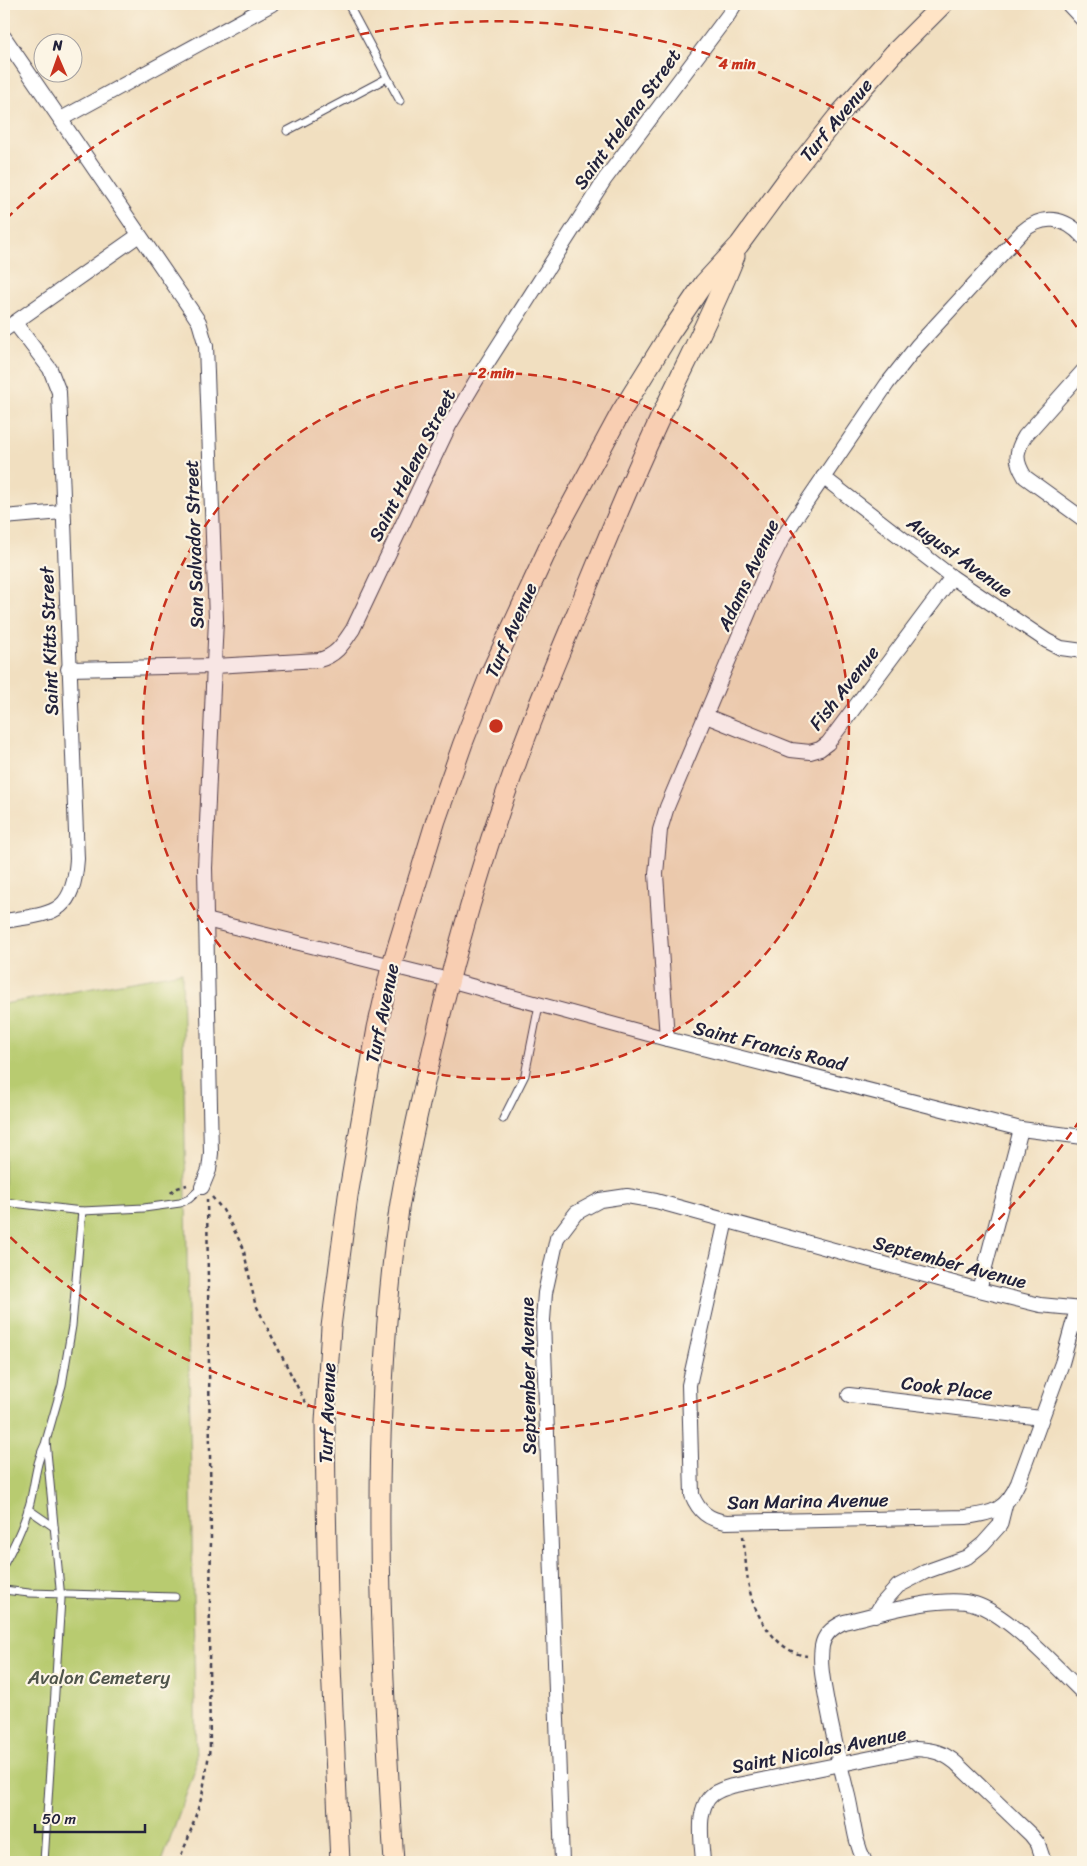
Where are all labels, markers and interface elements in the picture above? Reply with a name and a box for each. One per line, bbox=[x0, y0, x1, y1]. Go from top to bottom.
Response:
north arrow bbox=[32, 32, 82, 82]
text: N bbox=[51, 33, 63, 58]
street label: Saint Helena Street bbox=[564, 41, 690, 197]
text: 4 min bbox=[717, 51, 756, 77]
street label: Turf Avenue bbox=[791, 70, 881, 169]
text: 2 min bbox=[477, 360, 515, 386]
street label: Saint Helena Street bbox=[359, 383, 465, 547]
street label: San Salvador Street bbox=[175, 459, 213, 629]
street label: August Avenue bbox=[899, 506, 1020, 607]
street label: Adams Avenue bbox=[707, 513, 789, 637]
street label: Saint Kitts Street bbox=[30, 565, 68, 716]
street label: Turf Avenue bbox=[475, 577, 547, 683]
street label: Fish Avenue bbox=[800, 638, 888, 738]
centre of rings bbox=[487, 717, 505, 735]
street label: Turf Avenue bbox=[355, 960, 409, 1066]
street label: Saint Francis Road bbox=[690, 1011, 852, 1081]
street label: September Avenue bbox=[870, 1226, 1030, 1298]
street label: September Avenue bbox=[510, 1297, 546, 1455]
street label: Turf Avenue bbox=[309, 1362, 345, 1464]
street label: Cook Place bbox=[900, 1366, 995, 1410]
street label: San Marina Avenue bbox=[727, 1483, 889, 1519]
park label: Avalon Cemetery bbox=[27, 1661, 170, 1694]
street label: Saint Nicolas Avenue bbox=[729, 1717, 909, 1783]
scale bar bbox=[35, 1801, 145, 1833]
text: 50 m bbox=[42, 1806, 77, 1832]

